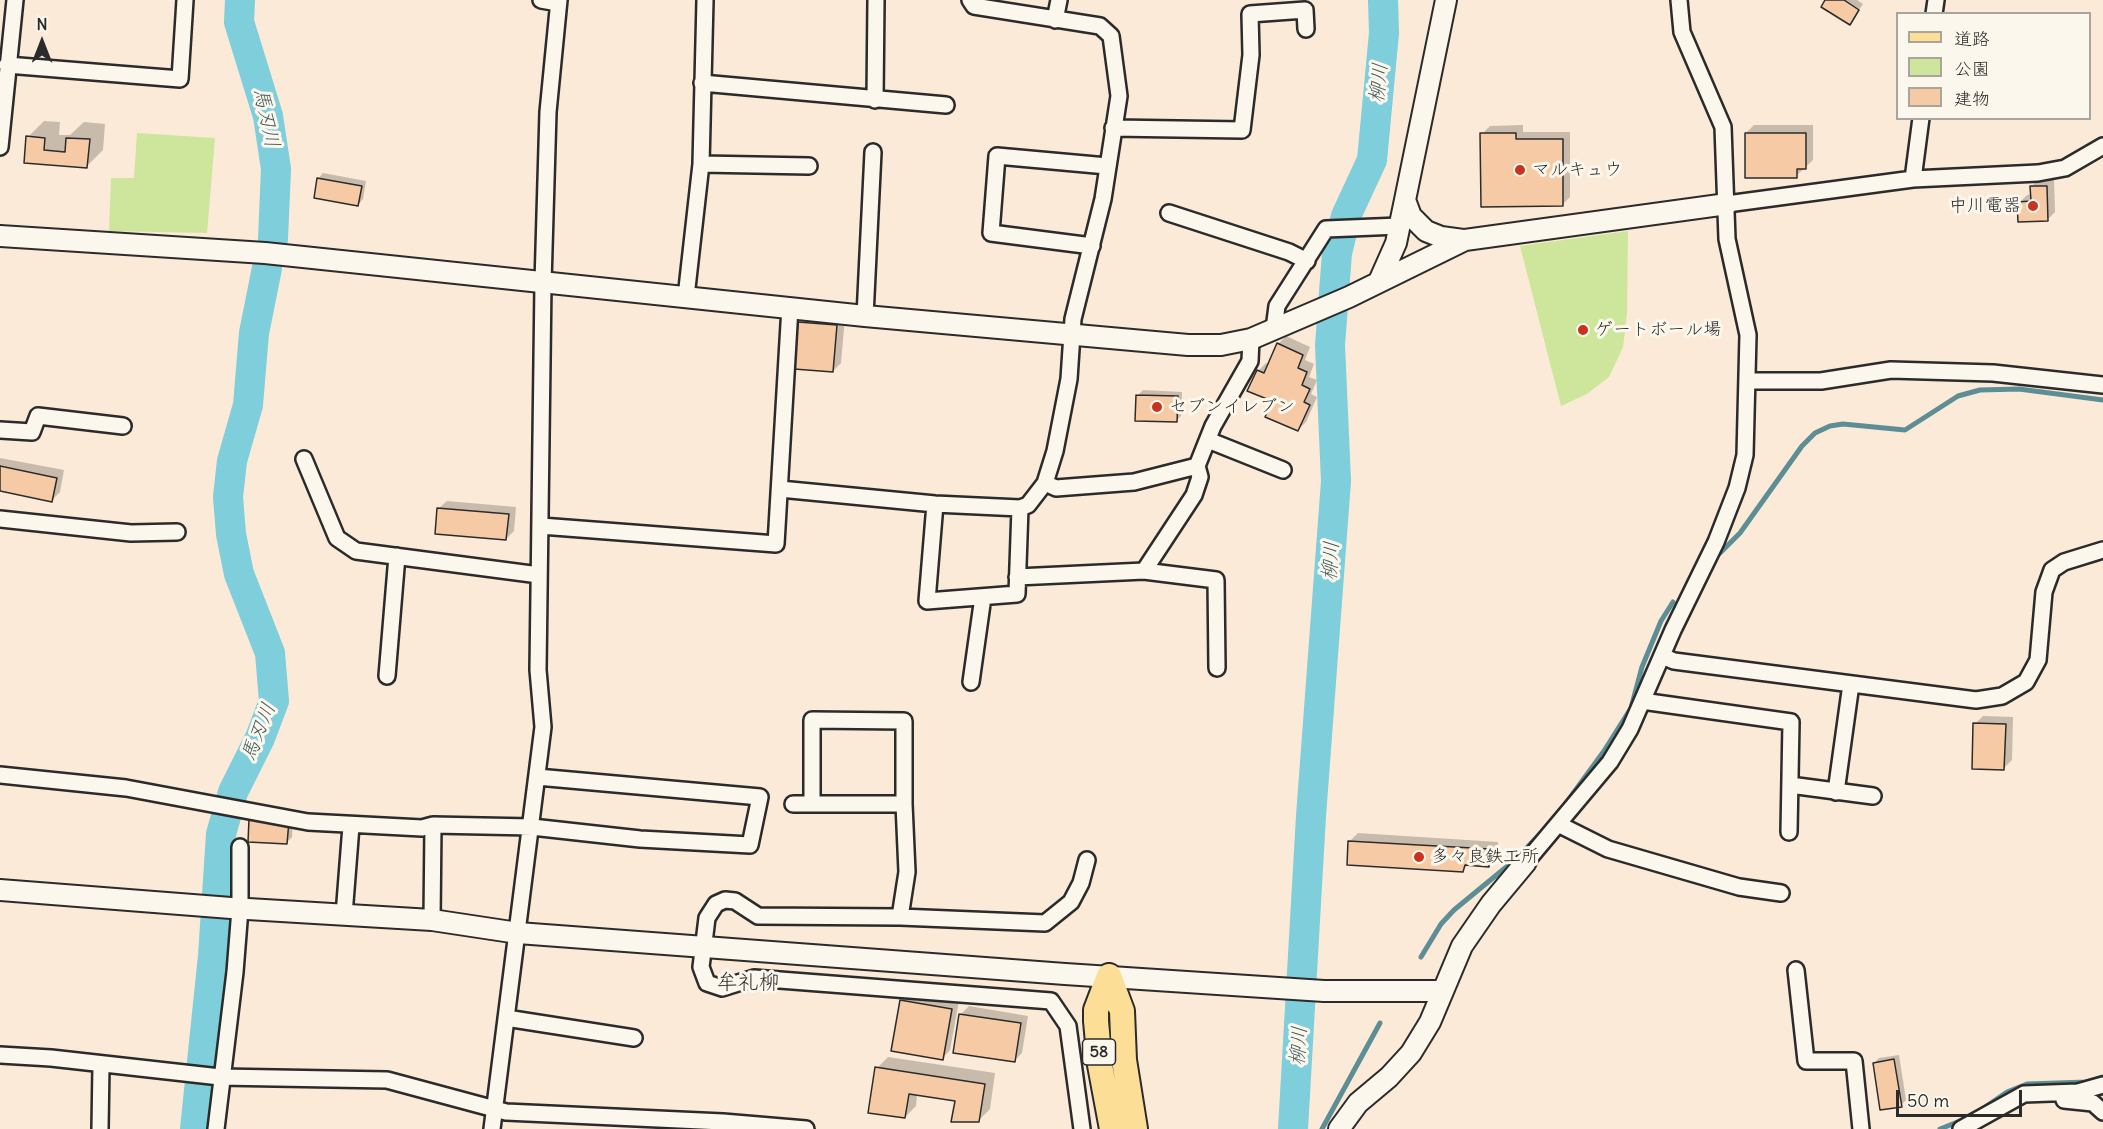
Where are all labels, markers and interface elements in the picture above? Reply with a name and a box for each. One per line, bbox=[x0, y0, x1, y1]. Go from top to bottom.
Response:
north arrow bbox=[12, 12, 72, 72]
legend bbox=[1896, 12, 2091, 120]
text: N bbox=[36, 14, 48, 34]
text: 道路 bbox=[1954, 27, 1990, 50]
text: 公園 bbox=[1954, 57, 1990, 80]
water label: 柳川 bbox=[1365, 62, 1393, 104]
water label: 馬刃川 bbox=[248, 86, 284, 150]
text: 建物 bbox=[1954, 87, 1990, 110]
place label: マルキュウ bbox=[1532, 159, 1622, 181]
marker: マルキュウ bbox=[1513, 163, 1527, 177]
place label: 中川電器 bbox=[1949, 195, 2021, 217]
marker: 中川電器 bbox=[2026, 199, 2040, 213]
place label: ゲートボール場 bbox=[1595, 319, 1721, 341]
marker: ゲートボール場 bbox=[1576, 323, 1590, 337]
place label: セブンイレブン bbox=[1169, 396, 1295, 418]
marker: セブンイレブン bbox=[1150, 400, 1164, 414]
water label: 柳川 bbox=[1318, 540, 1344, 582]
water label: 馬刃川 bbox=[237, 700, 281, 764]
place label: 多々良鉄工所 bbox=[1431, 846, 1539, 868]
marker: 多々良鉄工所 bbox=[1412, 850, 1426, 864]
district label: 牟礼柳 bbox=[717, 970, 779, 996]
water label: 柳川 bbox=[1286, 1025, 1312, 1067]
road number: 58 bbox=[1082, 1039, 1116, 1065]
scale bar bbox=[1899, 1078, 2025, 1116]
text: 50 m bbox=[1907, 1089, 1949, 1112]

